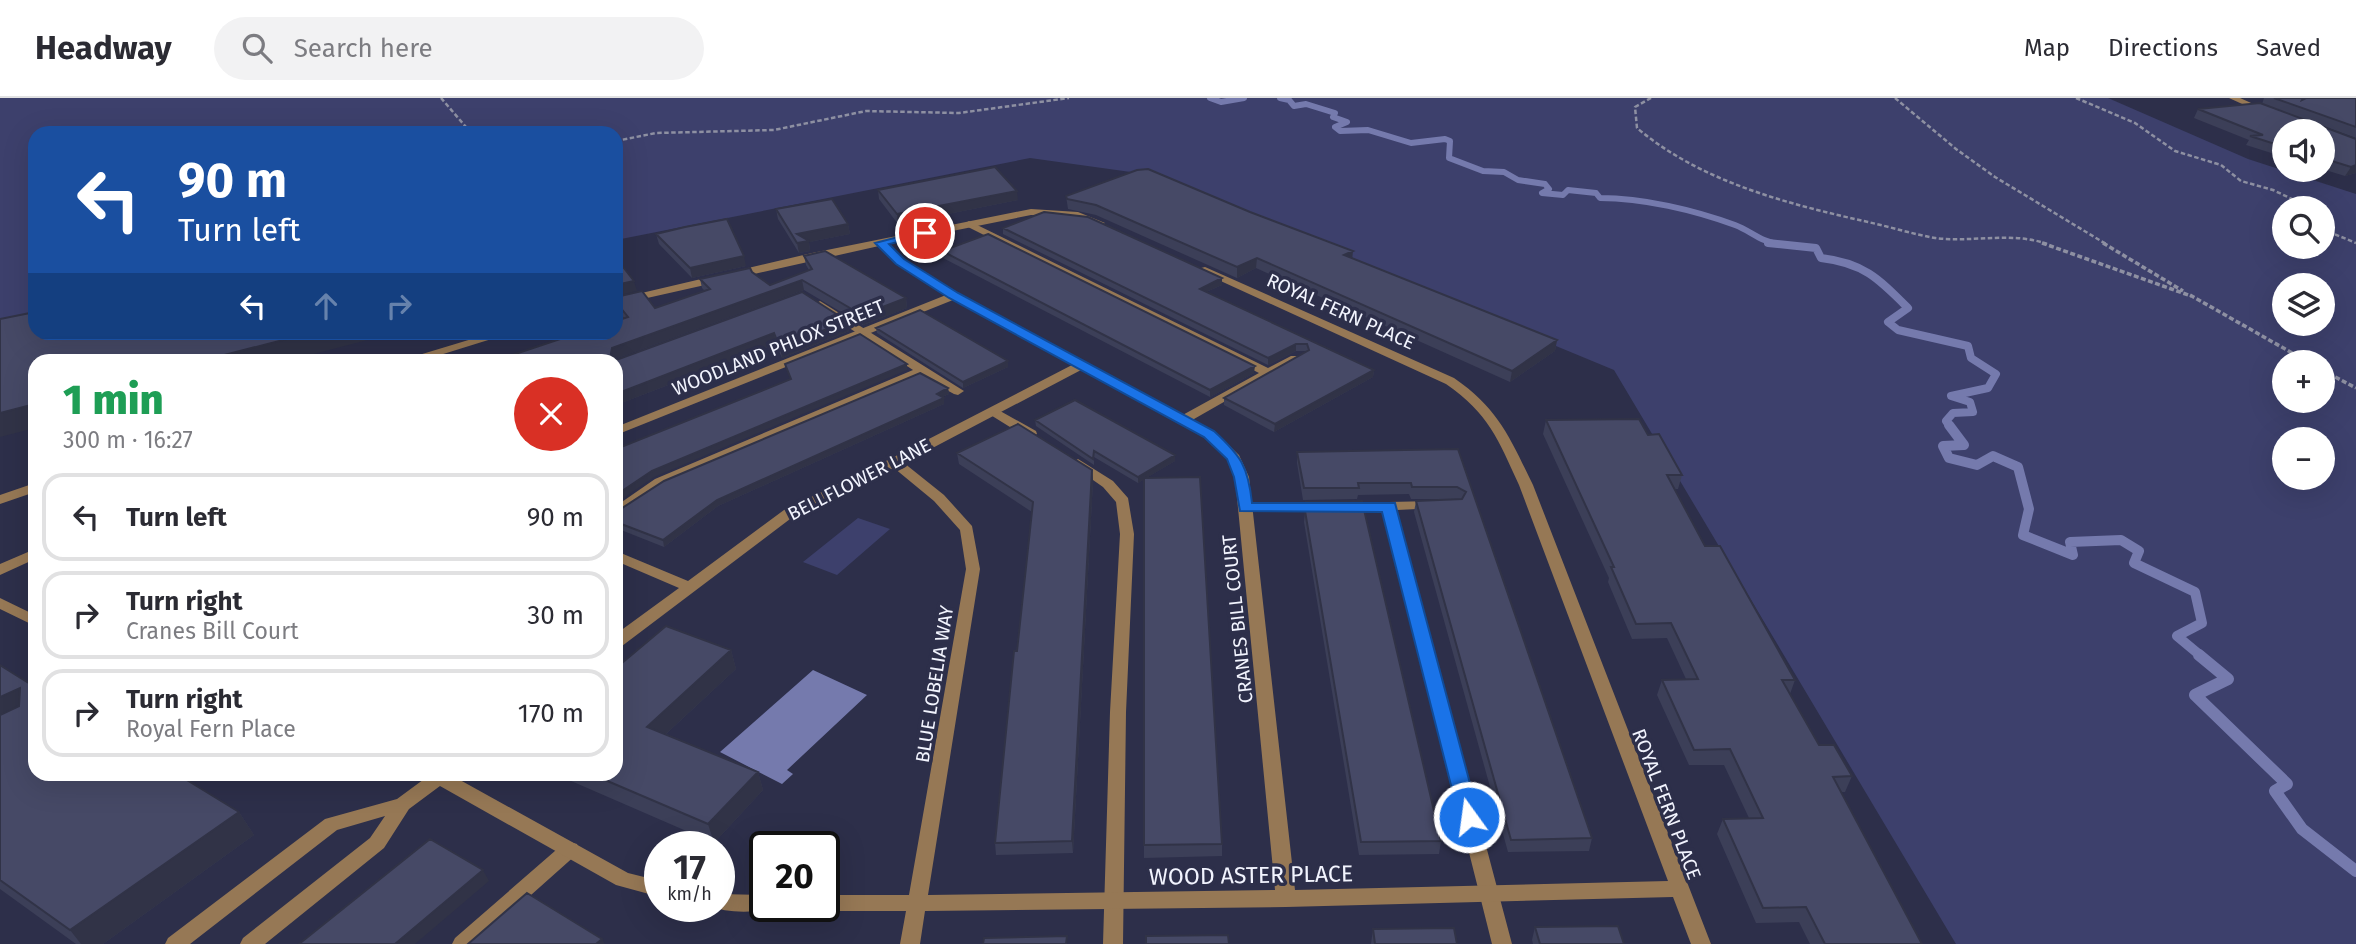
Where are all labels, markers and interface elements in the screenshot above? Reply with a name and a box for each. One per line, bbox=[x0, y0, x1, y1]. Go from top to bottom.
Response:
search box bbox=[214, 17, 704, 80]
text: Headway bbox=[35, 28, 172, 68]
icon: search bbox=[238, 29, 276, 67]
text: Search here bbox=[294, 33, 433, 64]
text: Map bbox=[2024, 34, 2070, 62]
text: Directions bbox=[2108, 34, 2218, 62]
text: Saved bbox=[2256, 34, 2321, 62]
map controls bbox=[2272, 119, 2335, 490]
button: sound bbox=[2272, 119, 2335, 182]
text: 90 m bbox=[178, 151, 287, 210]
icon: left bbox=[63, 154, 154, 245]
button: search bbox=[2272, 196, 2335, 259]
pin bbox=[895, 203, 955, 263]
text: Turn left bbox=[178, 211, 300, 249]
icon: arrive bbox=[906, 214, 944, 252]
street label: ROYAL FERN PLACE bbox=[1263, 268, 1418, 354]
button: layers bbox=[2272, 273, 2335, 336]
icon: left bbox=[234, 287, 272, 325]
icon: ahead bbox=[307, 287, 345, 325]
icon: right bbox=[380, 287, 418, 325]
street label: WOODLAND PHLOX STREET bbox=[669, 294, 888, 401]
button: + bbox=[2272, 350, 2335, 413]
text: 1 min bbox=[63, 375, 164, 425]
button: close bbox=[514, 377, 588, 451]
text: 300 m · 16:27 bbox=[63, 426, 193, 454]
button: − bbox=[2272, 427, 2335, 490]
street label: BELLFLOWER LANE bbox=[784, 433, 935, 525]
icon: left bbox=[67, 498, 105, 536]
text: Turn left bbox=[126, 502, 227, 533]
text: 90 m bbox=[527, 502, 584, 533]
street label: CRANES BILL COURT bbox=[1217, 533, 1258, 704]
text: Turn right bbox=[126, 586, 243, 617]
icon: right bbox=[67, 596, 105, 634]
text: 30 m bbox=[527, 600, 584, 631]
street label: BLUE LOBELIA WAY bbox=[911, 603, 958, 764]
text: Cranes Bill Court bbox=[126, 617, 298, 645]
text: Turn right bbox=[126, 684, 243, 715]
icon: right bbox=[67, 694, 105, 732]
text: 170 m bbox=[518, 698, 584, 729]
text: Royal Fern Place bbox=[126, 715, 296, 743]
street label: ROYAL FERN PLACE bbox=[1627, 725, 1706, 883]
position arrow bbox=[1432, 780, 1506, 854]
speed limit sign: 20 bbox=[749, 831, 840, 922]
text: 17 bbox=[673, 846, 706, 888]
street label: WOOD ASTER PLACE bbox=[1149, 859, 1353, 891]
text: km/h bbox=[667, 883, 712, 905]

